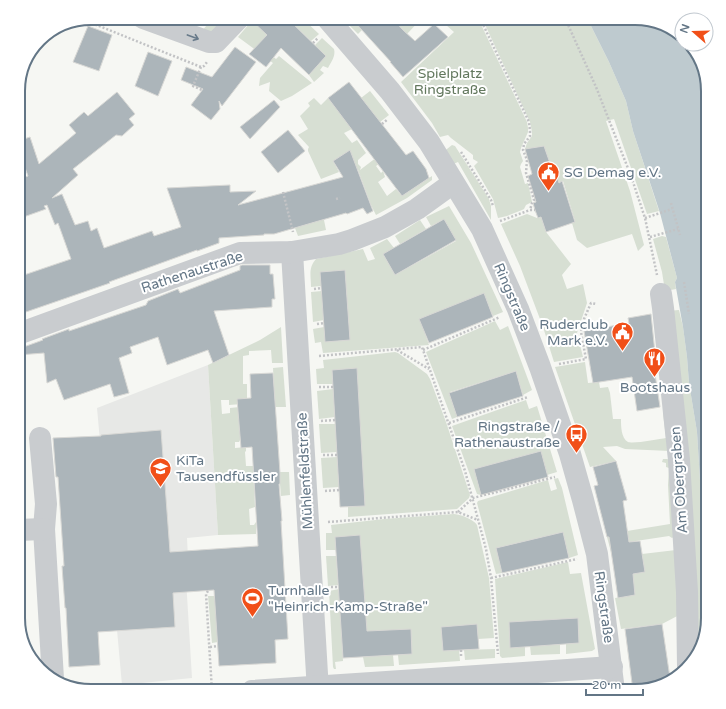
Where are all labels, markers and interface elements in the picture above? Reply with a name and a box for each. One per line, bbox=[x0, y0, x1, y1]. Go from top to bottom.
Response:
north arrow bbox=[674, 12, 714, 52]
text: N bbox=[677, 22, 693, 35]
one-way arrow bbox=[186, 33, 198, 41]
park label: Spielplatz Ringstraße bbox=[414, 65, 486, 98]
public building icon: SG Demag e.V. bbox=[536, 159, 562, 192]
place label: SG Demag e.V. bbox=[564, 164, 661, 181]
street label: Rathenaustraße bbox=[139, 248, 245, 296]
street label: Ringstraße bbox=[490, 260, 534, 334]
place label: Ruderclub Mark e.V. bbox=[539, 316, 608, 349]
public building icon: Ruderclub Mark e.V. bbox=[610, 319, 636, 352]
restaurant icon: Bootshaus bbox=[642, 346, 668, 379]
place label: Bootshaus bbox=[620, 379, 690, 396]
street label: Mühlenfeldstraße bbox=[293, 412, 317, 530]
place label: Ringstraße / Rathenaustraße bbox=[454, 418, 560, 451]
bus stop icon: Ringstraße / Rathenaustraße bbox=[563, 421, 589, 454]
street label: Am Obergraben bbox=[667, 426, 691, 534]
place label: KiTa Tausendfüssler bbox=[176, 452, 276, 485]
school or university icon: KiTa Tausendfüssler bbox=[147, 455, 173, 488]
street label: Ringstraße bbox=[591, 570, 617, 644]
place label: Turnhalle "Heinrich-Kamp-Straße" bbox=[268, 582, 428, 615]
sports icon: Turnhalle "Heinrich-Kamp-Straße" bbox=[239, 585, 265, 618]
scale bar bbox=[586, 671, 643, 697]
text: 20 m bbox=[592, 678, 621, 692]

